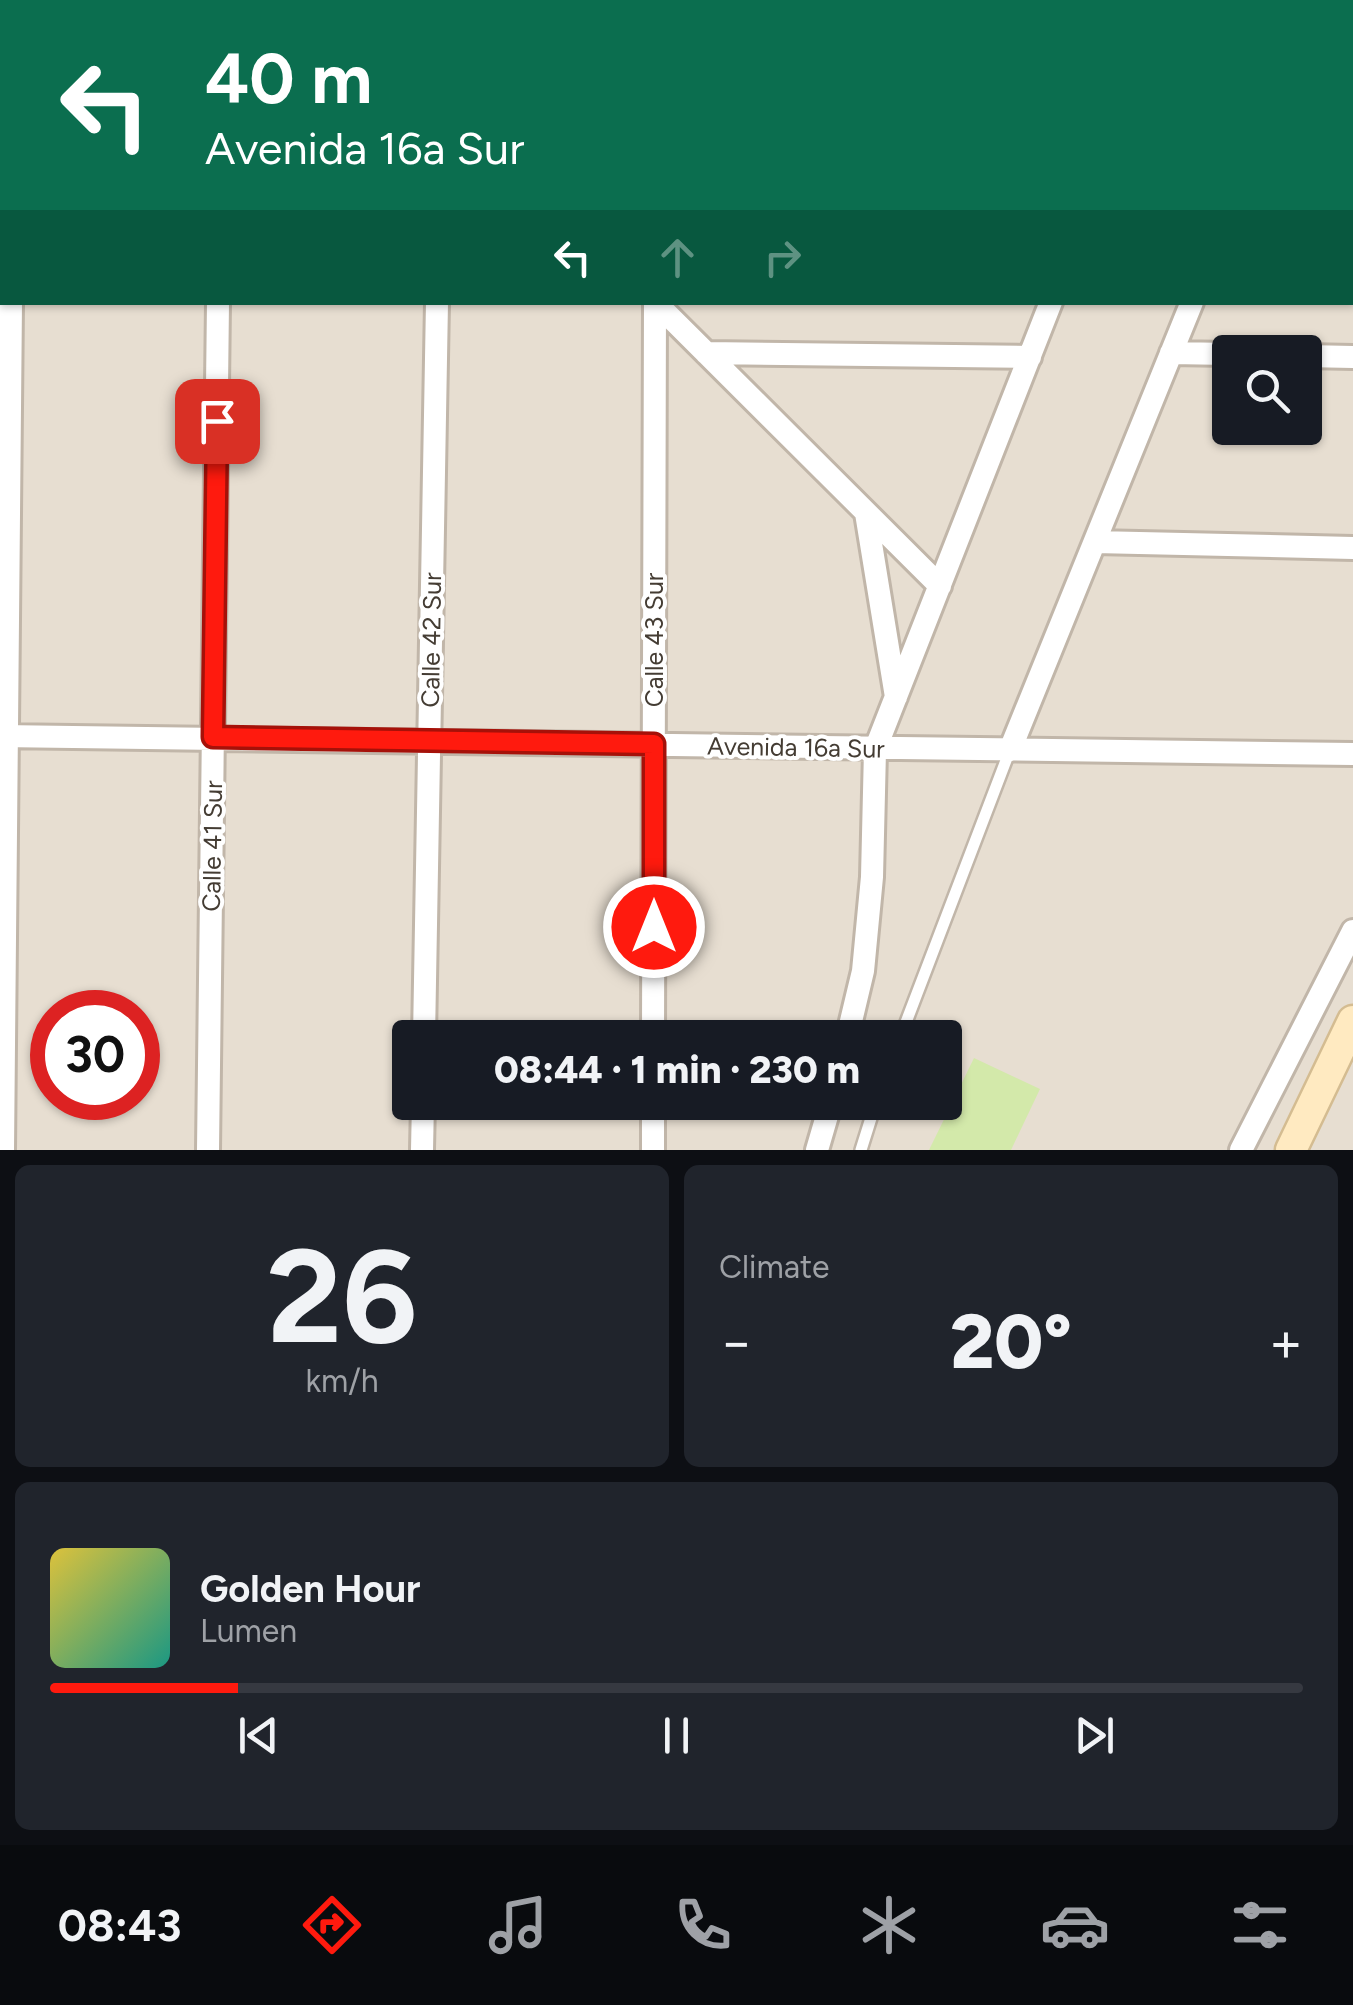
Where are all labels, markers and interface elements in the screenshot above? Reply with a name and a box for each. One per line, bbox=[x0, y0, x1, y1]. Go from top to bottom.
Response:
text: 40 m bbox=[205, 36, 372, 121]
icon: left bbox=[40, 40, 170, 170]
text: Avenida 16a Sur bbox=[205, 121, 524, 175]
icon: left bbox=[545, 230, 600, 285]
icon: ahead bbox=[650, 230, 705, 285]
icon: right bbox=[755, 230, 810, 285]
map controls bbox=[1212, 335, 1322, 445]
button: search bbox=[1212, 335, 1322, 445]
pin bbox=[175, 379, 260, 464]
icon: arrive bbox=[190, 394, 245, 449]
street label: Calle 42 Sur bbox=[415, 572, 447, 708]
street label: Calle 43 Sur bbox=[639, 572, 669, 707]
street label: Avenida 16a Sur bbox=[707, 730, 886, 764]
street label: Calle 41 Sur bbox=[196, 780, 228, 912]
position arrow bbox=[602, 875, 706, 979]
speed limit sign: 30 bbox=[30, 990, 160, 1120]
text: 08:44 · 1 min · 230 m bbox=[494, 1047, 860, 1093]
text: 26 bbox=[267, 1219, 417, 1375]
text: Climate bbox=[719, 1248, 830, 1286]
text: 20° bbox=[950, 1297, 1072, 1387]
text: − bbox=[719, 1309, 753, 1375]
text: + bbox=[1269, 1309, 1303, 1375]
text: km/h bbox=[305, 1362, 379, 1400]
text: Golden Hour bbox=[200, 1566, 421, 1612]
text: Lumen bbox=[200, 1612, 297, 1650]
icon: previous bbox=[231, 1708, 286, 1763]
icon: pause bbox=[649, 1708, 704, 1763]
icon: next bbox=[1067, 1708, 1122, 1763]
icon: directions bbox=[297, 1890, 367, 1960]
icon: music bbox=[483, 1890, 553, 1960]
icon: phone bbox=[668, 1890, 738, 1960]
icon: climate bbox=[854, 1890, 924, 1960]
icon: car bbox=[1040, 1890, 1110, 1960]
icon: filters bbox=[1225, 1890, 1295, 1960]
text: 08:43 bbox=[58, 1898, 182, 1952]

